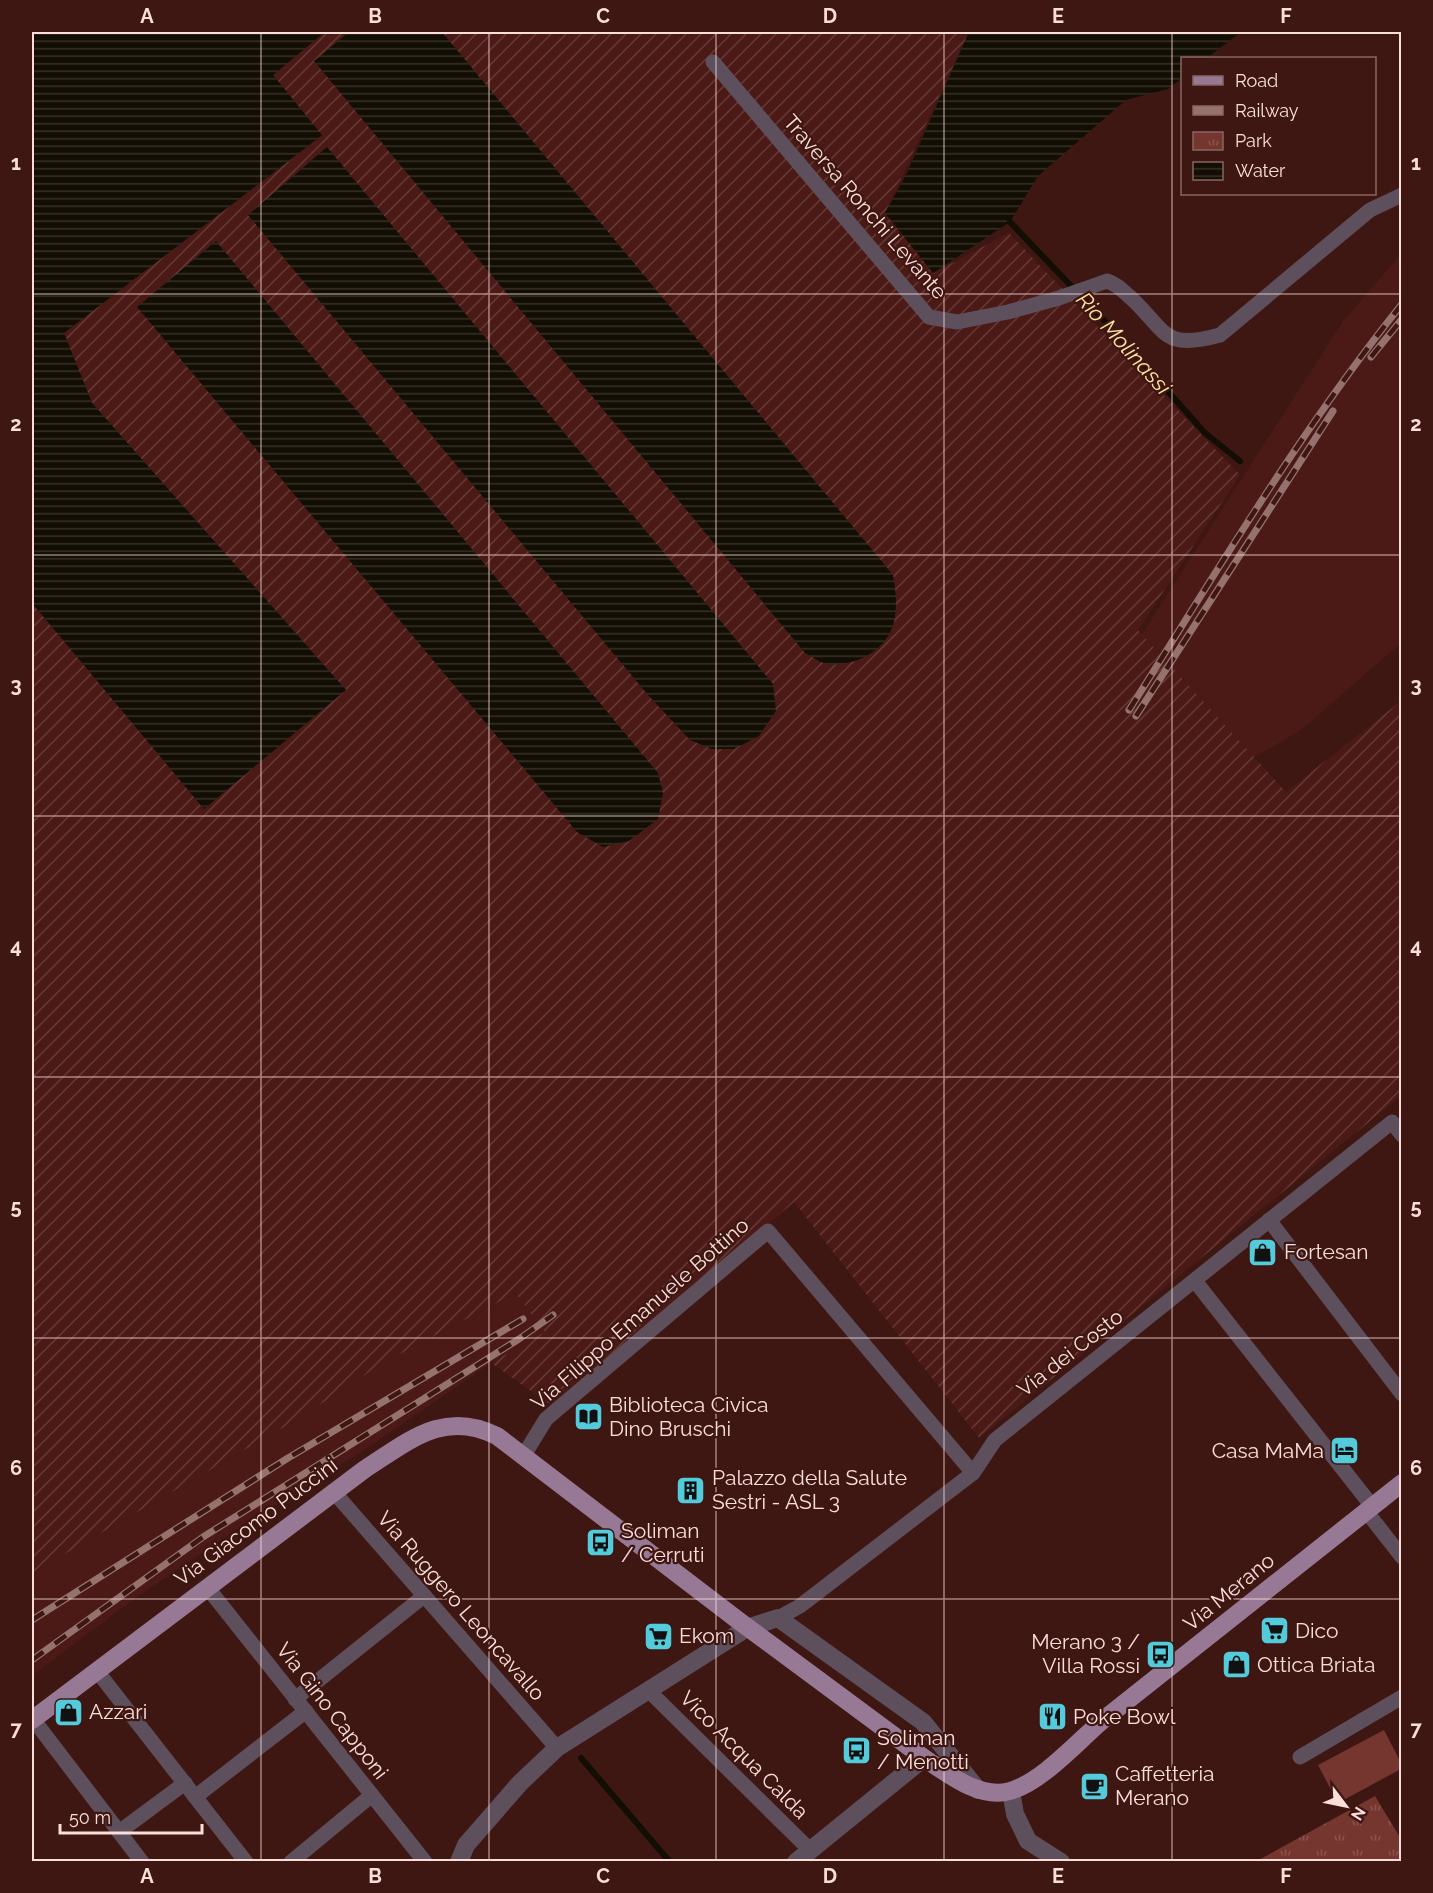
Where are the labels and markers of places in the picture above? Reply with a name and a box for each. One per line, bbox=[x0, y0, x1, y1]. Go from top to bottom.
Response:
shop icon: Fortesan bbox=[1247, 1236, 1279, 1268]
place label: Fortesan bbox=[1284, 1239, 1369, 1264]
place label: Biblioteca Civica Dino Bruschi bbox=[609, 1392, 768, 1441]
library icon: Biblioteca Civica Dino Bruschi bbox=[572, 1401, 604, 1433]
hotel icon: Casa MaMa bbox=[1329, 1435, 1361, 1467]
place label: Casa MaMa bbox=[1212, 1438, 1324, 1463]
place label: Palazzo della Salute Sestri - ASL 3 bbox=[712, 1465, 907, 1514]
building icon: Palazzo della Salute Sestri - ASL 3 bbox=[675, 1474, 707, 1506]
place label: Soliman / Cerruti bbox=[621, 1518, 705, 1567]
bus stop icon: Soliman / Cerruti bbox=[584, 1527, 616, 1559]
supermarket icon: Dico bbox=[1258, 1615, 1290, 1647]
place label: Dico bbox=[1295, 1618, 1339, 1643]
supermarket icon: Ekom bbox=[642, 1620, 674, 1652]
place label: Ekom bbox=[679, 1623, 734, 1648]
place label: Merano 3 / Villa Rossi bbox=[1031, 1629, 1140, 1678]
bus stop icon: Merano 3 / Villa Rossi bbox=[1145, 1638, 1177, 1670]
shop icon: Ottica Briata bbox=[1220, 1649, 1252, 1681]
place label: Ottica Briata bbox=[1257, 1652, 1376, 1677]
shop icon: Azzari bbox=[52, 1696, 84, 1728]
place label: Azzari bbox=[89, 1699, 147, 1724]
restaurant icon: Poke Bowl bbox=[1036, 1701, 1068, 1733]
place label: Poke Bowl bbox=[1073, 1704, 1176, 1729]
place label: Soliman / Menotti bbox=[877, 1725, 969, 1774]
bus stop icon: Soliman / Menotti bbox=[840, 1734, 872, 1766]
place label: Caffetteria Merano bbox=[1115, 1761, 1215, 1810]
cafe icon: Caffetteria Merano bbox=[1078, 1770, 1110, 1802]

